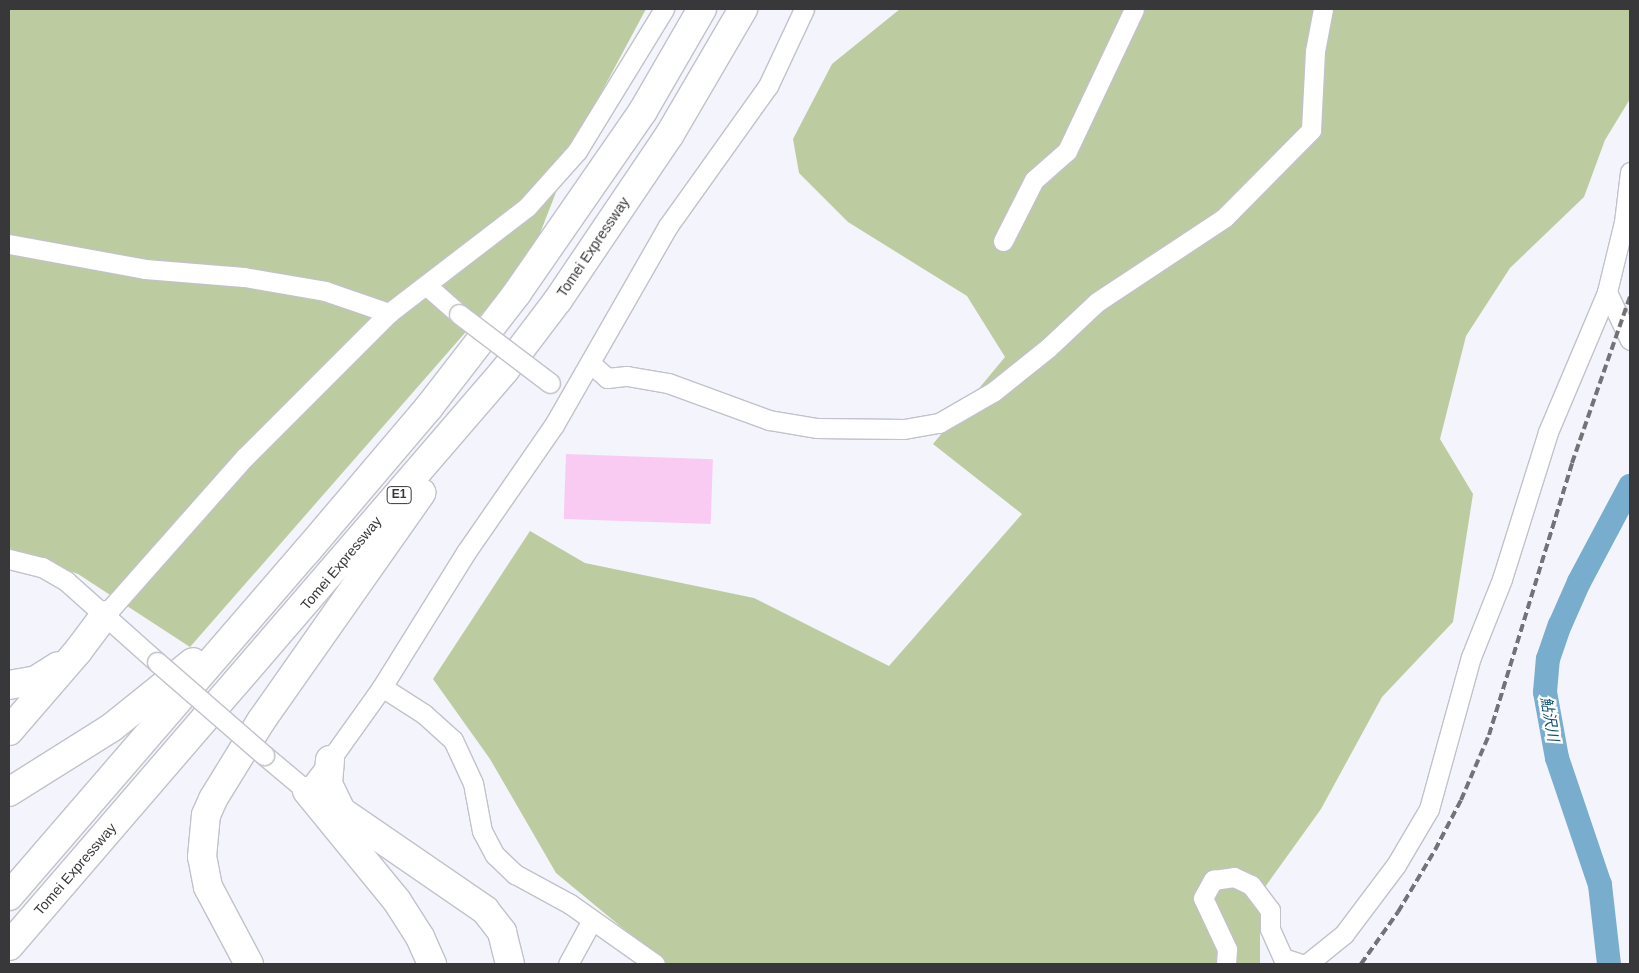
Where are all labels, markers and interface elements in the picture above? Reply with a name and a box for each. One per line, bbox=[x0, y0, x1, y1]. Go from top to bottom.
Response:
street label: Tomei Expressway bbox=[553, 194, 633, 300]
road number: E1 bbox=[386, 486, 412, 504]
street label: Tomei Expressway bbox=[297, 513, 385, 613]
water label: 鮎沢川 bbox=[1537, 695, 1563, 743]
street label: Tomei Expressway bbox=[30, 819, 120, 919]

